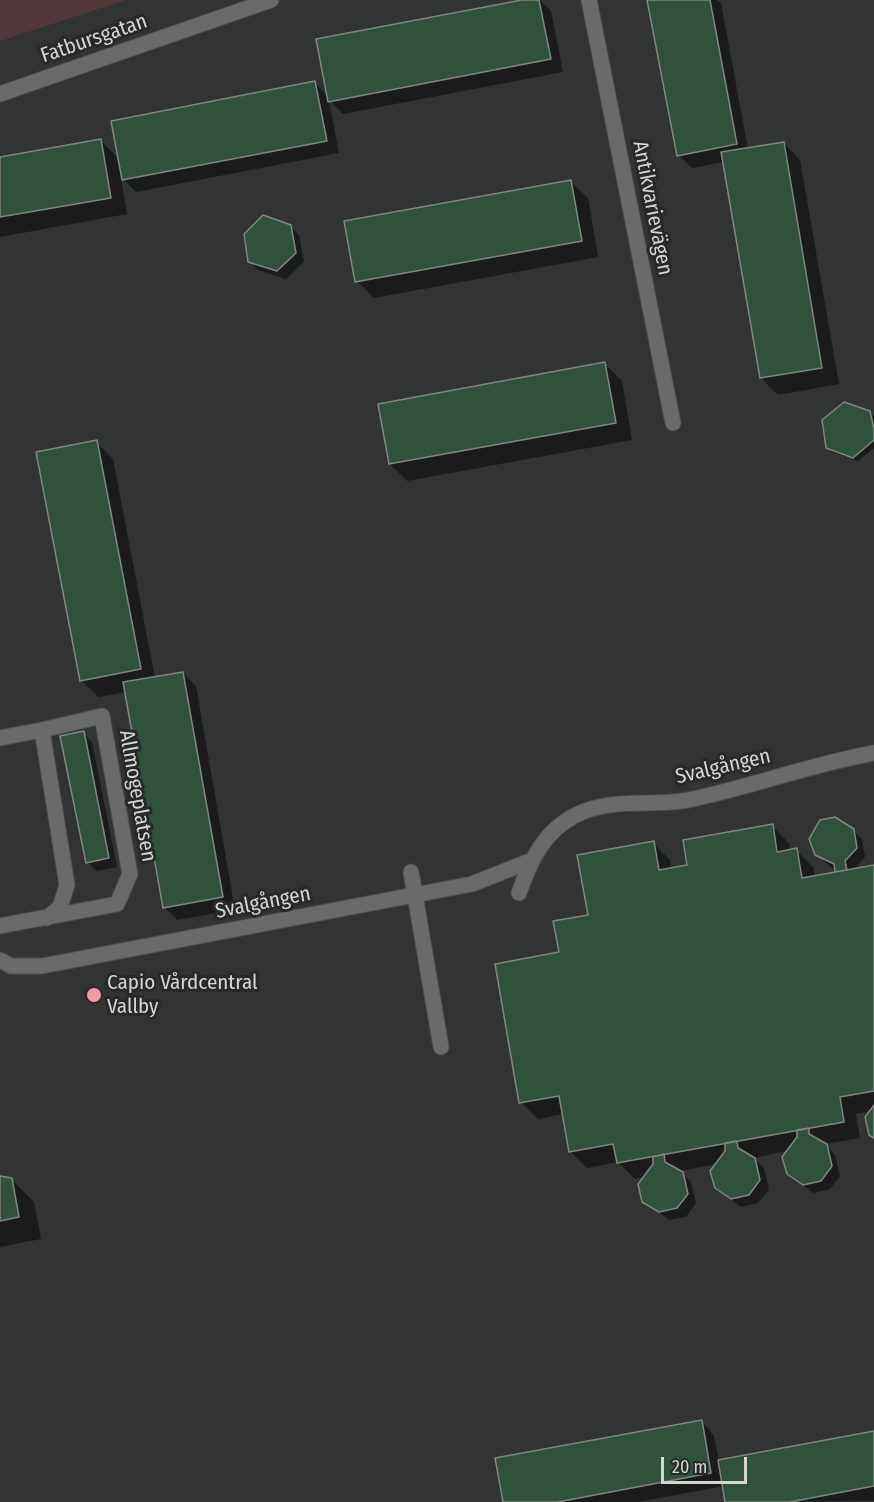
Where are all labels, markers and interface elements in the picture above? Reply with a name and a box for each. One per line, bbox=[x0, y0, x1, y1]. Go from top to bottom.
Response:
street label: Fatbursgatan bbox=[37, 9, 151, 69]
street label: Antikvarievägen bbox=[627, 139, 677, 277]
street label: Allmogeplatsen bbox=[113, 728, 161, 864]
street label: Svalgången bbox=[673, 744, 773, 790]
street label: Svalgången bbox=[213, 881, 313, 925]
place label: Capio Vårdcentral Vallby bbox=[107, 970, 258, 1020]
marker: Capio Vårdcentral Vallby bbox=[85, 986, 103, 1004]
scale bar bbox=[664, 1445, 750, 1483]
text: 20 m bbox=[672, 1456, 707, 1478]

